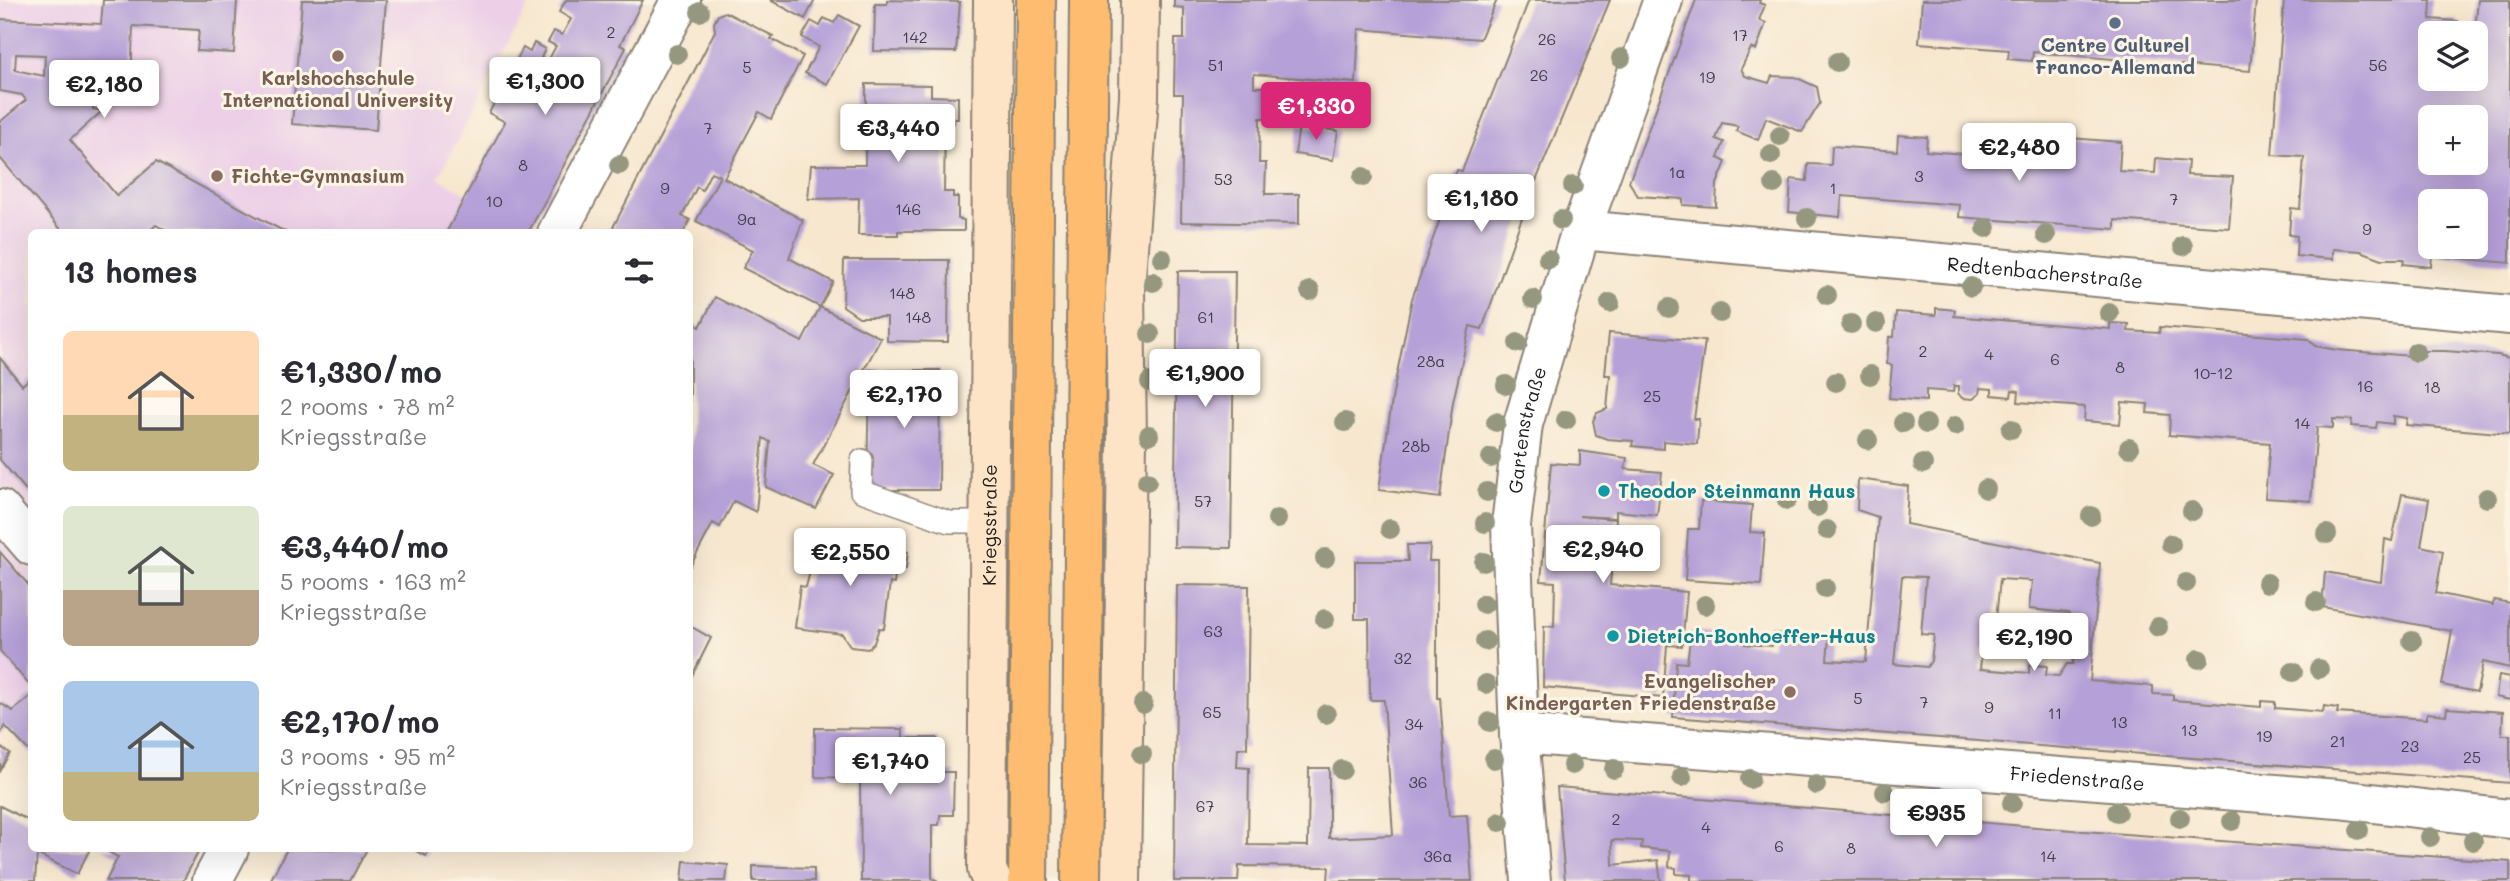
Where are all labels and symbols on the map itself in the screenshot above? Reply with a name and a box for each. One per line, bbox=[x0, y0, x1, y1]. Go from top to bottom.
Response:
marker: Centre Culturel Franco-Allemand bbox=[2107, 15, 2123, 31]
house number: 2 bbox=[607, 21, 615, 42]
house number: 17 bbox=[1732, 24, 1748, 45]
house number: 142 bbox=[902, 26, 928, 47]
house number: 26 bbox=[1538, 28, 1556, 49]
place label: Centre Culturel Franco-Allemand bbox=[2035, 32, 2195, 79]
marker: Karlshochschule International University bbox=[330, 48, 346, 64]
house number: 51 bbox=[1208, 54, 1224, 75]
house number: 56 bbox=[2369, 54, 2388, 75]
house number: 5 bbox=[742, 56, 752, 77]
pin: €1,300 bbox=[488, 58, 602, 117]
pin: €2,180 bbox=[47, 60, 161, 120]
house number: 26 bbox=[1530, 64, 1548, 85]
place label: Karlshochschule International University bbox=[223, 65, 453, 112]
house number: 19 bbox=[1699, 66, 1715, 87]
pin: €1,330 bbox=[1259, 82, 1373, 142]
pin: €3,440 bbox=[841, 104, 955, 164]
house number: 7 bbox=[704, 117, 713, 138]
pin: €2,480 bbox=[1962, 124, 2076, 183]
house number: 8 bbox=[518, 154, 528, 175]
house number: 1a bbox=[1668, 161, 1686, 182]
place label: Fichte-Gymnasium bbox=[231, 163, 404, 188]
house number: 3 bbox=[1914, 165, 1924, 186]
marker: Fichte-Gymnasium bbox=[209, 168, 225, 184]
house number: 53 bbox=[1214, 168, 1232, 189]
pin: €1,180 bbox=[1424, 174, 1538, 234]
house number: 9 bbox=[660, 177, 670, 198]
house number: 1 bbox=[1829, 177, 1837, 198]
house number: 7 bbox=[2170, 188, 2179, 209]
house number: 10 bbox=[485, 190, 503, 211]
house number: 146 bbox=[895, 198, 921, 219]
house number: 9a bbox=[737, 208, 757, 229]
house number: 9 bbox=[2362, 218, 2372, 239]
street label: Redtenbacherstraße bbox=[1946, 251, 2144, 293]
house number: 148 bbox=[889, 282, 915, 303]
house number: 148 bbox=[905, 306, 931, 327]
house number: 61 bbox=[1198, 306, 1214, 327]
house number: 2 bbox=[1919, 340, 1927, 361]
house number: 4 bbox=[1984, 343, 1994, 364]
house number: 6 bbox=[2050, 348, 2060, 369]
pin: €1,900 bbox=[1148, 350, 1262, 409]
house number: 28a bbox=[1417, 350, 1445, 371]
house number: 8 bbox=[2115, 356, 2125, 377]
house number: 10-12 bbox=[2193, 362, 2233, 383]
street label: Gartenstraße bbox=[1502, 364, 1551, 495]
pin: €2,170 bbox=[847, 370, 961, 430]
house number: 16 bbox=[2357, 375, 2373, 396]
house number: 18 bbox=[2424, 376, 2441, 397]
house number: 25 bbox=[1643, 385, 1661, 406]
house number: 14 bbox=[2294, 412, 2311, 433]
house number: 28b bbox=[1402, 435, 1430, 456]
street label: Kriegsstraße bbox=[976, 464, 1002, 586]
place label: Theodor Steinmann Haus bbox=[1618, 478, 1855, 503]
marker: Theodor Steinmann Haus bbox=[1596, 483, 1612, 499]
house number: 57 bbox=[1194, 490, 1212, 511]
pin: €2,940 bbox=[1546, 526, 1660, 585]
pin: €2,550 bbox=[793, 528, 907, 588]
pin: €2,190 bbox=[1977, 614, 2091, 673]
house number: 63 bbox=[1203, 620, 1223, 641]
place label: Dietrich-Bonhoeffer-Haus bbox=[1627, 623, 1876, 648]
marker: Dietrich-Bonhoeffer-Haus bbox=[1605, 628, 1621, 644]
house number: 32 bbox=[1394, 647, 1412, 668]
place label: Evangelischer Kindergarten Friedenstraße bbox=[1506, 668, 1776, 715]
marker: Evangelischer Kindergarten Friedenstraße bbox=[1782, 684, 1798, 700]
house number: 5 bbox=[1853, 687, 1863, 708]
house number: 7 bbox=[1920, 691, 1929, 712]
house number: 9 bbox=[1984, 696, 1994, 717]
house number: 65 bbox=[1203, 701, 1222, 722]
house number: 11 bbox=[2048, 702, 2062, 723]
house number: 13 bbox=[2111, 711, 2127, 732]
house number: 34 bbox=[1405, 713, 1424, 734]
house number: 13 bbox=[2181, 719, 2197, 740]
house number: 19 bbox=[2256, 725, 2272, 746]
house number: 21 bbox=[2330, 730, 2346, 751]
house number: 23 bbox=[2401, 735, 2419, 756]
pin: €1,740 bbox=[833, 738, 947, 797]
house number: 25 bbox=[2463, 746, 2481, 767]
street label: Friedenstraße bbox=[2009, 760, 2146, 796]
house number: 36 bbox=[1408, 771, 1428, 792]
pin: €935 bbox=[1895, 790, 1977, 849]
house number: 67 bbox=[1196, 795, 1214, 816]
house number: 2 bbox=[1612, 808, 1620, 829]
house number: 4 bbox=[1701, 816, 1711, 837]
house number: 6 bbox=[1774, 835, 1784, 856]
house number: 8 bbox=[1846, 837, 1856, 858]
house number: 36a bbox=[1423, 845, 1453, 866]
house number: 14 bbox=[2040, 845, 2057, 866]

